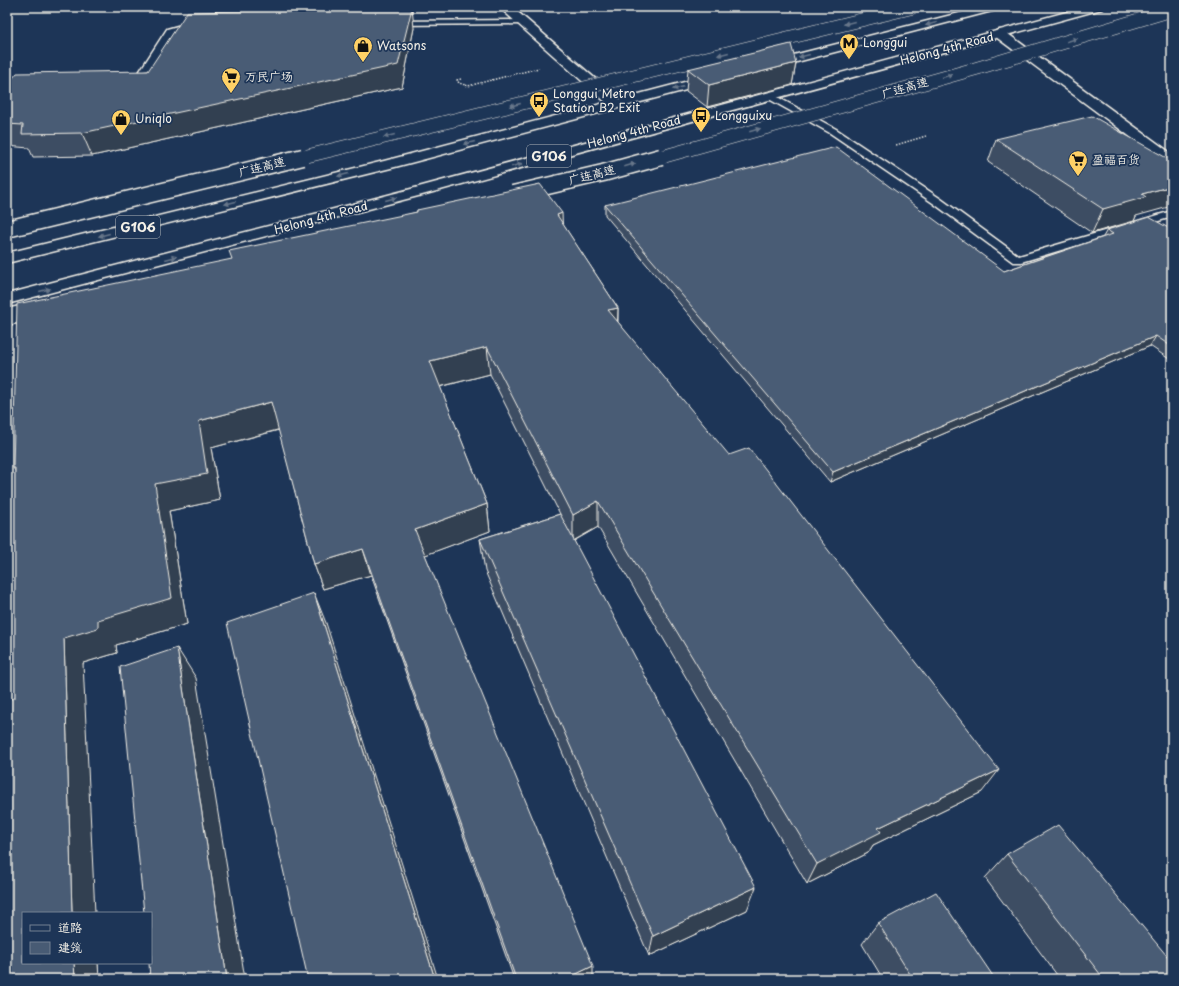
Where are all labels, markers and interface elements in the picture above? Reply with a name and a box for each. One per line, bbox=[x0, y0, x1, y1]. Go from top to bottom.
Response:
one-way arrow bbox=[843, 20, 855, 26]
one-way arrow bbox=[925, 21, 937, 27]
street label: Helong 4th Road bbox=[898, 27, 996, 69]
metro station icon: Longgui bbox=[838, 32, 860, 60]
place label: Longgui bbox=[863, 33, 907, 51]
shop icon: Watsons bbox=[352, 35, 374, 63]
place label: Watsons bbox=[377, 36, 427, 54]
one-way arrow bbox=[1067, 37, 1079, 43]
one-way arrow bbox=[717, 51, 729, 57]
one-way arrow bbox=[798, 53, 810, 59]
supermarket icon: 万民广场 bbox=[220, 66, 242, 94]
place label: 万民广场 bbox=[245, 67, 293, 85]
street label: 广连高速 bbox=[879, 72, 930, 102]
one-way arrow bbox=[942, 73, 954, 79]
place label: Longgui Metro Station B2 Exit bbox=[553, 84, 640, 116]
one-way arrow bbox=[672, 85, 684, 91]
bus stop icon: Longgui Metro Station B2 Exit bbox=[528, 90, 550, 118]
one-way arrow bbox=[509, 102, 521, 108]
bus stop icon: Longguixu bbox=[690, 105, 712, 133]
place label: Longguixu bbox=[715, 106, 772, 124]
shop icon: Uniqlo bbox=[110, 108, 132, 136]
place label: Uniqlo bbox=[135, 109, 172, 127]
street label: Helong 4th Road bbox=[585, 110, 683, 152]
one-way arrow bbox=[749, 127, 761, 133]
one-way arrow bbox=[382, 133, 395, 139]
one-way arrow bbox=[462, 140, 474, 146]
road number: G106 bbox=[527, 145, 571, 167]
supermarket icon: 盈福百货 bbox=[1067, 149, 1089, 177]
place label: 盈福百货 bbox=[1092, 150, 1140, 168]
street label: 广连高速 bbox=[236, 151, 287, 181]
street label: 广连高速 bbox=[566, 159, 617, 189]
one-way arrow bbox=[511, 162, 523, 168]
one-way arrow bbox=[624, 162, 636, 168]
one-way arrow bbox=[336, 172, 348, 178]
street label: Helong 4th Road bbox=[272, 196, 370, 238]
one-way arrow bbox=[385, 196, 397, 202]
one-way arrow bbox=[224, 201, 236, 207]
road number: G106 bbox=[116, 216, 160, 238]
one-way arrow bbox=[98, 233, 110, 239]
one-way arrow bbox=[165, 255, 177, 261]
one-way arrow bbox=[39, 286, 51, 292]
legend bbox=[22, 912, 152, 964]
text: 道路 bbox=[58, 918, 82, 936]
text: 建筑 bbox=[58, 938, 82, 956]

